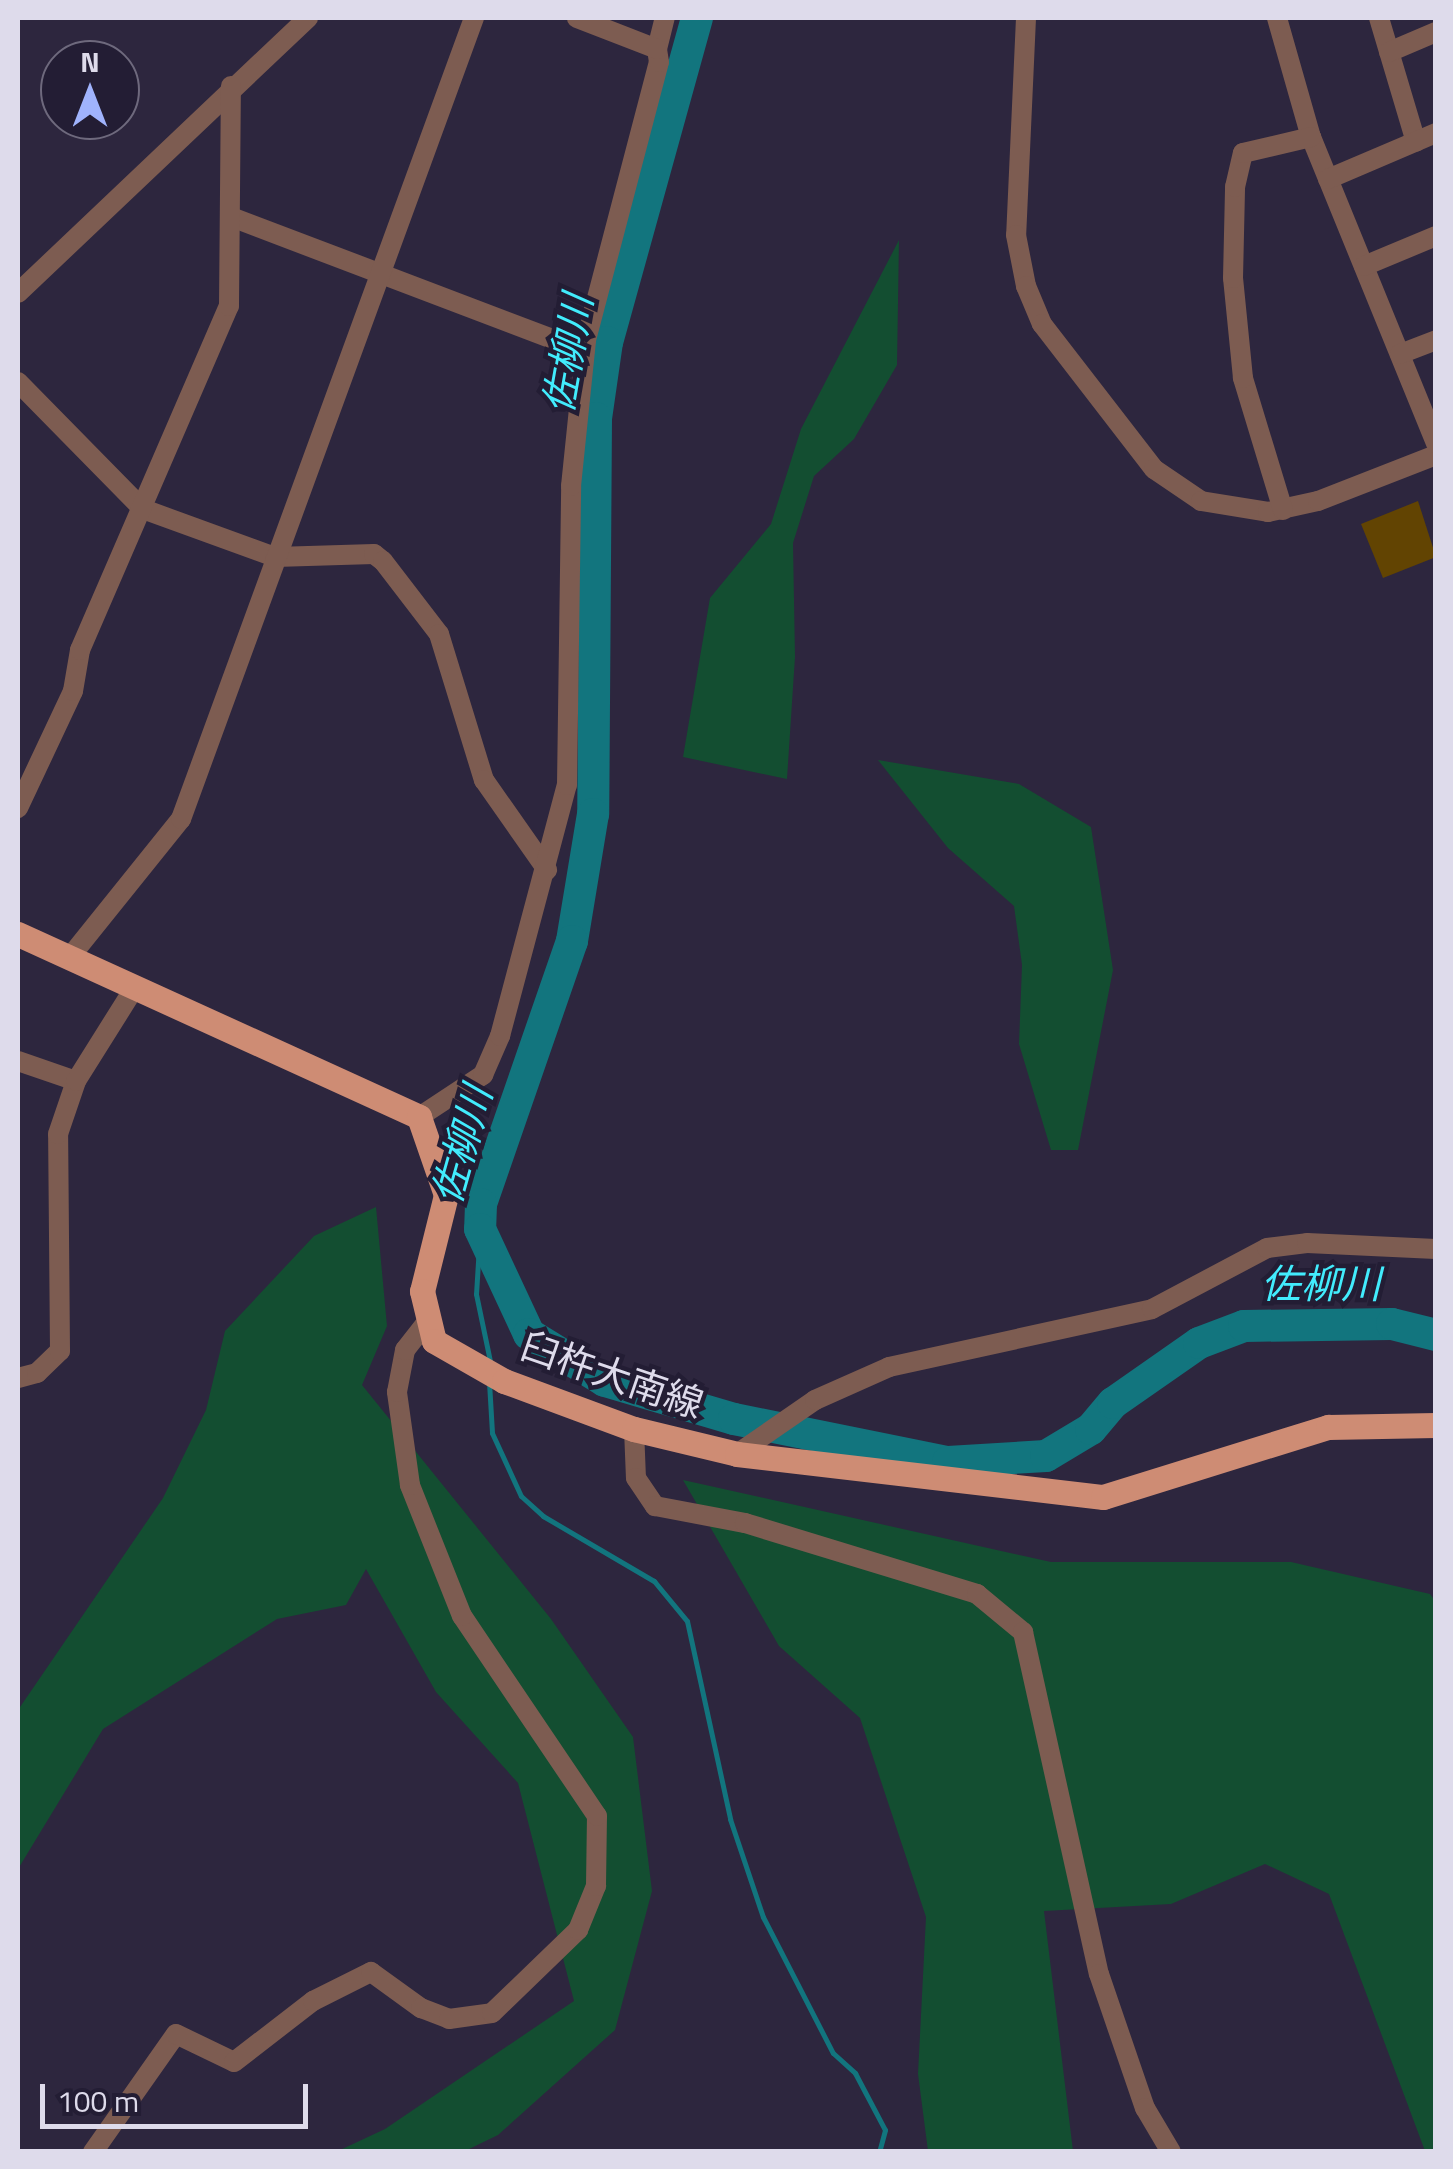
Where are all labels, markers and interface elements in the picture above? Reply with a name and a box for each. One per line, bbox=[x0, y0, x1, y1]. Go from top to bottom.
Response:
north arrow bbox=[40, 40, 140, 140]
text: N bbox=[80, 40, 100, 83]
water label: 佐柳川 bbox=[534, 291, 602, 417]
water label: 佐柳川 bbox=[422, 1081, 502, 1209]
water label: 佐柳川 bbox=[1261, 1260, 1381, 1308]
street label: 臼杵大南線 bbox=[515, 1323, 709, 1427]
scale bar bbox=[45, 2064, 312, 2126]
text: 100 m bbox=[57, 2078, 139, 2124]

